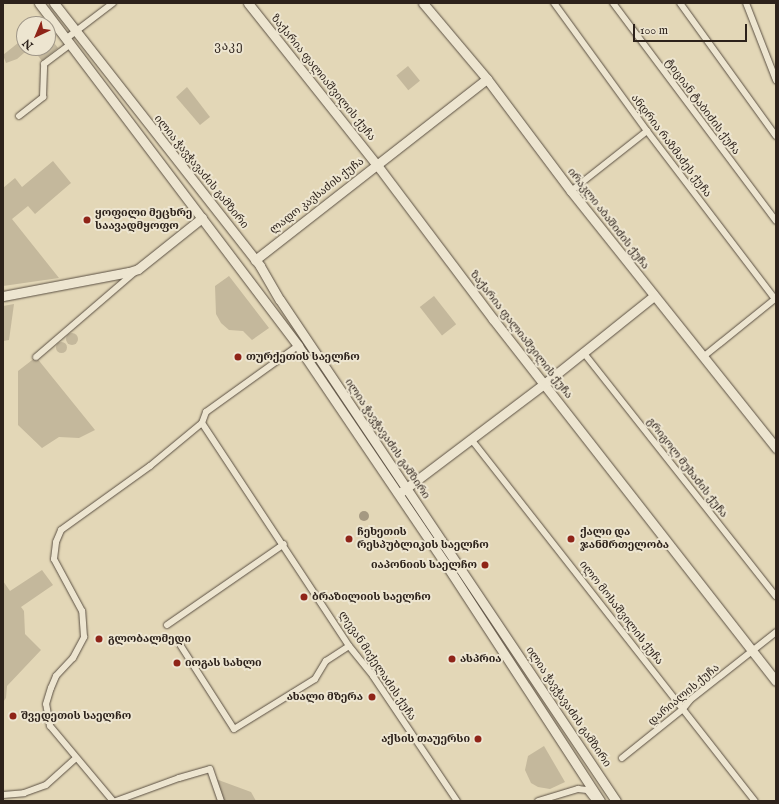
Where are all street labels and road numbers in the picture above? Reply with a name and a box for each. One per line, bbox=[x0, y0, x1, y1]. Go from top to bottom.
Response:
street label: ზაქარია ფალიაშვილის ქუჩა bbox=[268, 12, 378, 144]
street label: ტიციან ტაბიძის ქუჩა bbox=[662, 56, 742, 158]
street label: ანდრია რაზმაძეს ქუჩა bbox=[628, 92, 714, 200]
street label: ილია ჭავჭავაძის გამზირი bbox=[151, 112, 251, 232]
street label: ლადო კავსაძის ქუჩა bbox=[267, 155, 367, 237]
street label: ირაკლი აბაშიძის ქუჩა bbox=[564, 166, 652, 272]
street label: ზაქარია ფალიაშვილის ქუჩა bbox=[467, 268, 575, 402]
street label: ილია ჭავჭავაძის გამზირი bbox=[342, 376, 432, 502]
street label: გრიგოლ მუხაძის ქუჩა bbox=[644, 415, 730, 521]
street label: ილო მოსაშვილის ქუჩა bbox=[576, 558, 666, 668]
street label: ლევან მიქელაძის ქუჩა bbox=[335, 609, 419, 723]
street label: ილია ჭავჭავაძის გამზირი bbox=[523, 644, 613, 770]
street label: დარიალის ქუჩა bbox=[646, 661, 722, 729]

